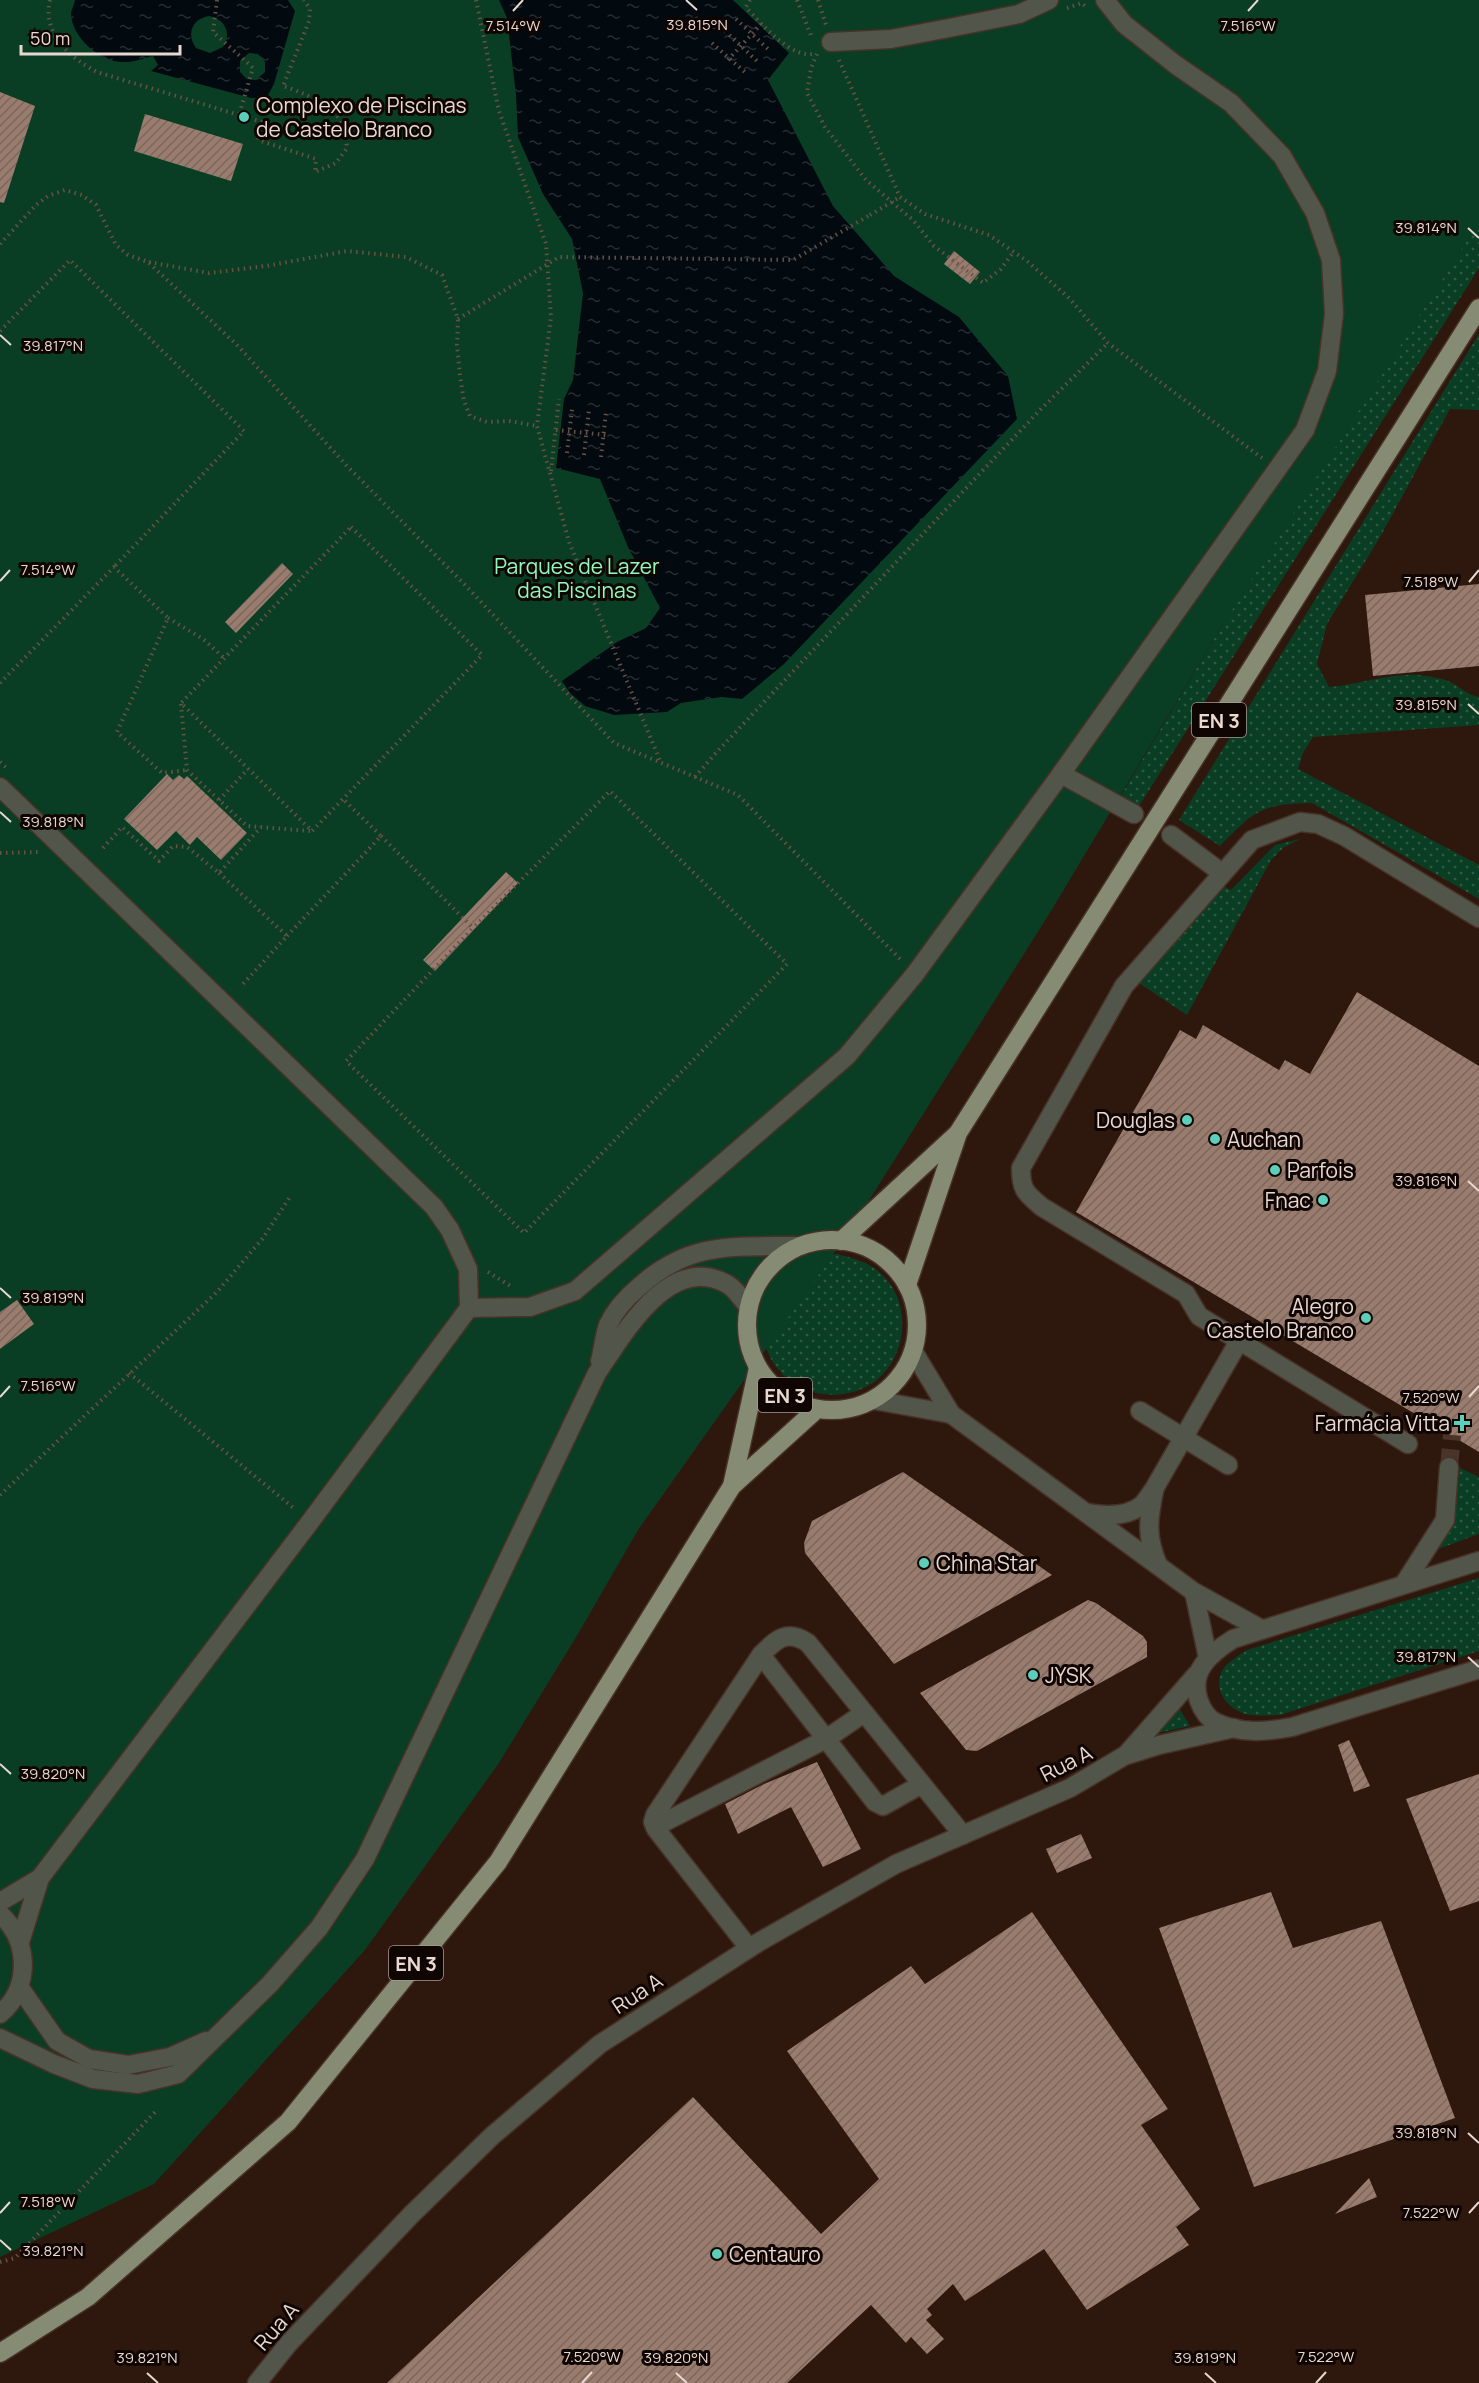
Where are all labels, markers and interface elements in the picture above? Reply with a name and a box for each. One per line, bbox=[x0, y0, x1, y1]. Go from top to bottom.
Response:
text: 39.815°N bbox=[666, 14, 728, 35]
text: 7.514°W bbox=[486, 15, 540, 36]
text: 7.516°W bbox=[1221, 15, 1275, 36]
scale bar bbox=[21, 18, 180, 56]
text: 50 m bbox=[30, 26, 70, 50]
place label: Complexo de Piscinas de Castelo Branco bbox=[256, 91, 467, 143]
marker: Complexo de Piscinas de Castelo Branco bbox=[237, 110, 251, 124]
text: 39.814°N bbox=[1395, 217, 1457, 238]
text: 39.817°N bbox=[23, 335, 83, 356]
park label: Parques de Lazer das Piscinas bbox=[494, 552, 660, 604]
text: 7.514°W bbox=[21, 559, 75, 580]
text: 7.518°W bbox=[1404, 571, 1458, 592]
text: 39.815°N bbox=[1395, 694, 1457, 715]
road number: EN 3 bbox=[1192, 703, 1246, 737]
text: 39.818°N bbox=[22, 811, 84, 832]
place label: Douglas bbox=[1096, 1106, 1175, 1134]
marker: Douglas bbox=[1180, 1113, 1194, 1127]
place label: Auchan bbox=[1227, 1125, 1301, 1153]
marker: Auchan bbox=[1208, 1132, 1222, 1146]
place label: Parfois bbox=[1287, 1156, 1354, 1184]
marker: Parfois bbox=[1268, 1163, 1282, 1177]
text: 39.816°N bbox=[1395, 1170, 1457, 1191]
place label: Fnac bbox=[1265, 1186, 1311, 1214]
marker: Fnac bbox=[1316, 1193, 1330, 1207]
text: 39.819°N bbox=[22, 1287, 84, 1308]
place label: Alegro Castelo Branco bbox=[1207, 1292, 1354, 1344]
marker: Alegro Castelo Branco bbox=[1359, 1311, 1373, 1325]
text: 7.516°W bbox=[21, 1375, 75, 1396]
road number: EN 3 bbox=[758, 1378, 812, 1412]
text: 7.520°W bbox=[1402, 1387, 1460, 1408]
place label: Farmácia Vitta bbox=[1315, 1409, 1450, 1437]
marker: Farmácia Vitta bbox=[1455, 1416, 1469, 1430]
place label: China Star bbox=[936, 1549, 1038, 1577]
marker: China Star bbox=[917, 1556, 931, 1570]
text: 39.817°N bbox=[1396, 1646, 1456, 1667]
place label: JYSK bbox=[1045, 1661, 1092, 1689]
marker: JYSK bbox=[1026, 1668, 1040, 1682]
street label: Rua A bbox=[1035, 1738, 1097, 1788]
text: 39.820°N bbox=[21, 1763, 85, 1784]
road number: EN 3 bbox=[389, 1946, 443, 1980]
street label: Rua A bbox=[606, 1966, 668, 2020]
text: 39.818°N bbox=[1395, 2122, 1457, 2143]
text: 7.518°W bbox=[21, 2191, 75, 2212]
text: 7.522°W bbox=[1403, 2202, 1459, 2223]
text: 39.821°N bbox=[22, 2240, 84, 2261]
place label: Centauro bbox=[729, 2240, 821, 2268]
marker: Centauro bbox=[710, 2247, 724, 2261]
street label: Rua A bbox=[247, 2296, 305, 2356]
text: 7.520°W bbox=[563, 2346, 621, 2367]
text: 7.522°W bbox=[1298, 2346, 1354, 2367]
text: 39.821°N bbox=[116, 2347, 178, 2368]
text: 39.820°N bbox=[644, 2347, 708, 2368]
text: 39.819°N bbox=[1174, 2347, 1236, 2368]

